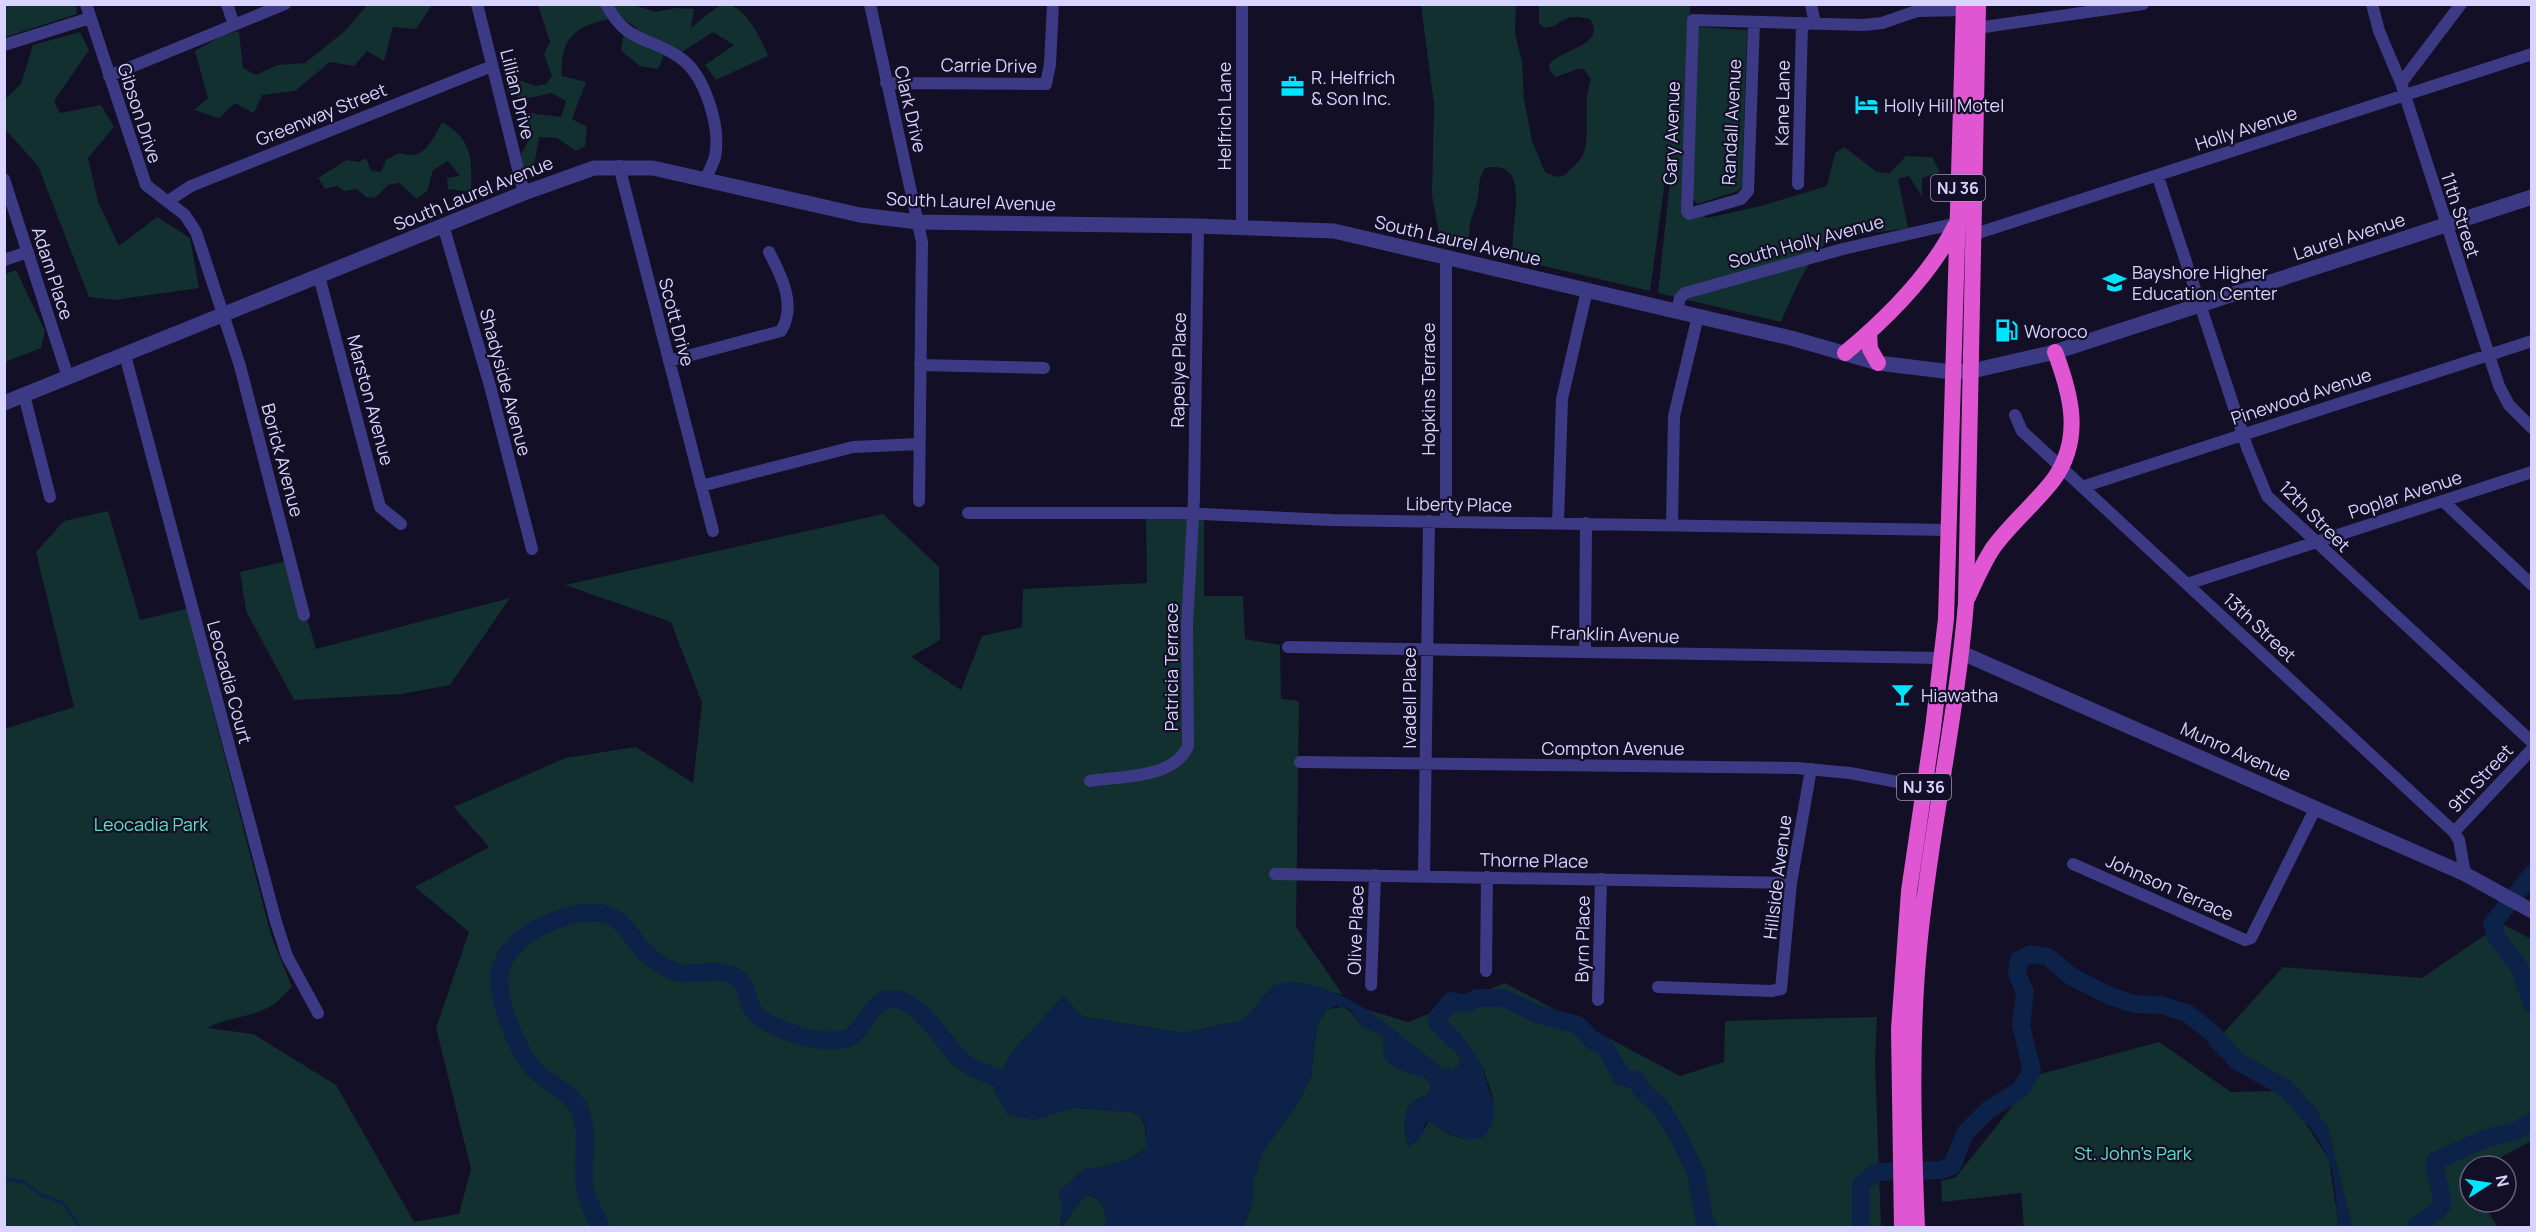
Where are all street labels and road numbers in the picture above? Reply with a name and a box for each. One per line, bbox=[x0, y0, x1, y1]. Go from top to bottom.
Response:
street label: Lillian Drive bbox=[495, 46, 541, 142]
street label: Carrie Drive bbox=[941, 52, 1037, 78]
street label: Randall Avenue bbox=[1716, 58, 1746, 186]
street label: Gibson Drive bbox=[113, 60, 167, 166]
street label: Kane Lane bbox=[1769, 60, 1795, 146]
street label: Helfrich Lane bbox=[1212, 62, 1236, 170]
street label: Clark Drive bbox=[889, 63, 933, 155]
street label: Greenway Street bbox=[252, 77, 390, 151]
street label: Gary Avenue bbox=[1657, 81, 1685, 185]
street label: Holly Avenue bbox=[2192, 100, 2300, 156]
street label: South Laurel Avenue bbox=[390, 150, 556, 236]
street label: 11th Street bbox=[2436, 169, 2486, 261]
road number: NJ 36 bbox=[1931, 175, 1985, 201]
street label: South Laurel Avenue bbox=[886, 186, 1056, 216]
street label: Laurel Avenue bbox=[2290, 207, 2408, 265]
street label: South Laurel Avenue bbox=[1372, 209, 1544, 271]
street label: South Holly Avenue bbox=[1726, 209, 1886, 273]
street label: Adam Place bbox=[27, 224, 79, 322]
street label: Scott Drive bbox=[654, 275, 700, 369]
street label: Shadyside Avenue bbox=[475, 305, 537, 459]
street label: Rapelye Place bbox=[1165, 312, 1191, 428]
street label: Hopkins Terrace bbox=[1416, 322, 1440, 456]
street label: Marston Avenue bbox=[342, 332, 400, 468]
street label: Pinewood Avenue bbox=[2228, 362, 2374, 430]
street label: Borick Avenue bbox=[256, 401, 310, 519]
street label: Poplar Avenue bbox=[2345, 464, 2465, 524]
street label: 12th Street bbox=[2274, 475, 2356, 557]
street label: Liberty Place bbox=[1406, 491, 1512, 517]
street label: 13th Street bbox=[2218, 587, 2302, 667]
street label: Patricia Terrace bbox=[1159, 603, 1183, 731]
street label: Leocadia Court bbox=[202, 618, 258, 746]
street label: Franklin Avenue bbox=[1550, 620, 1680, 648]
street label: Ivadell Place bbox=[1397, 647, 1421, 749]
street label: Munro Avenue bbox=[2177, 716, 2295, 786]
street label: Compton Avenue bbox=[1542, 736, 1684, 760]
street label: 9th Street bbox=[2442, 739, 2518, 817]
road number: NJ 36 bbox=[1897, 774, 1951, 800]
street label: Hillside Avenue bbox=[1757, 814, 1797, 940]
street label: Thorne Place bbox=[1479, 847, 1589, 873]
street label: Johnson Terrace bbox=[2102, 848, 2238, 926]
street label: Olive Place bbox=[1341, 885, 1369, 975]
street label: Byrn Place bbox=[1569, 895, 1595, 983]

